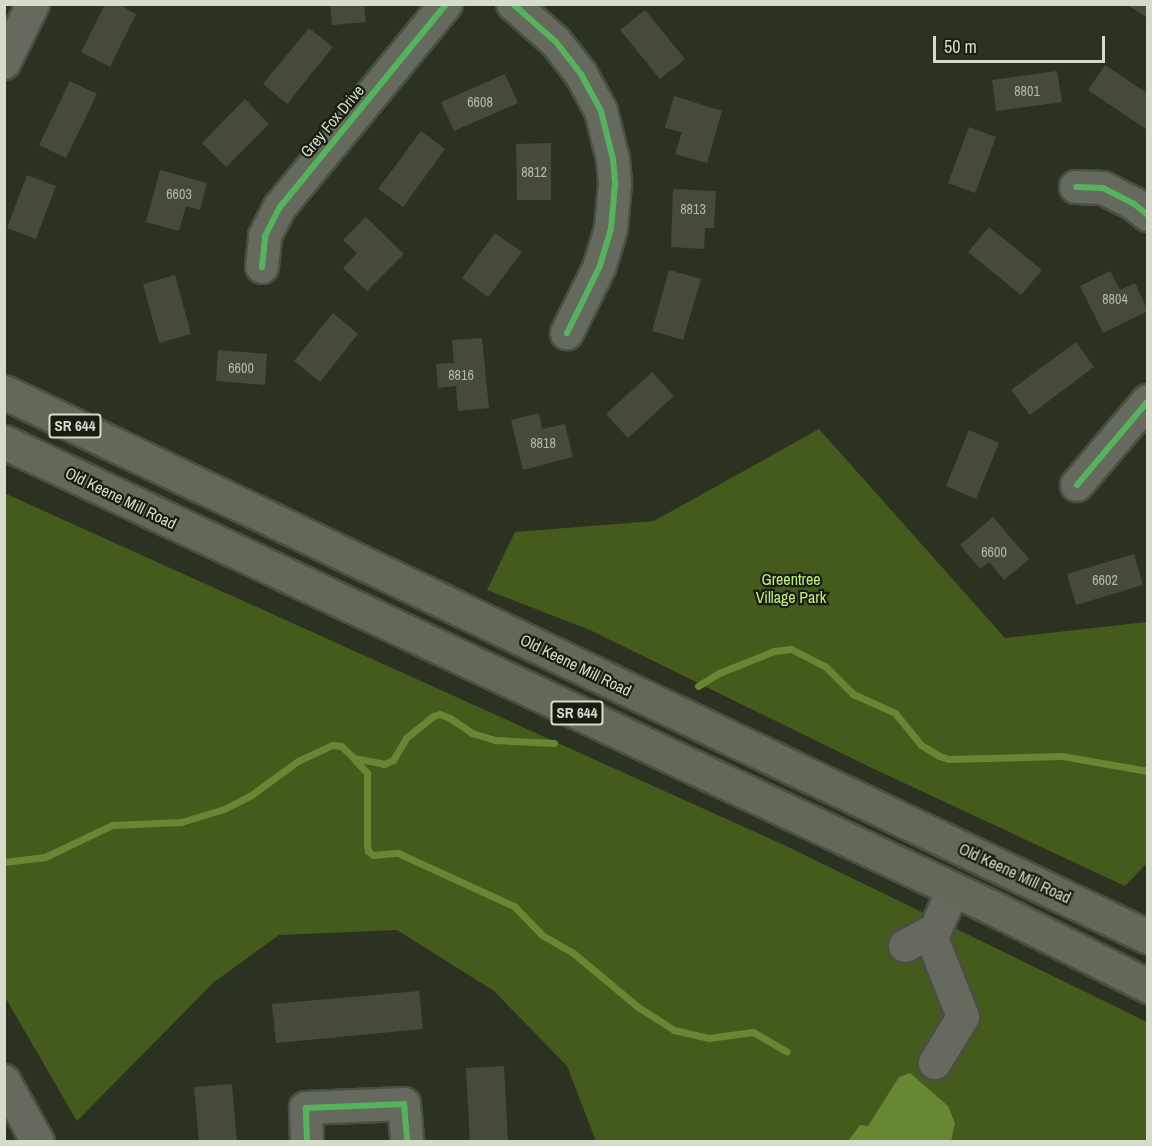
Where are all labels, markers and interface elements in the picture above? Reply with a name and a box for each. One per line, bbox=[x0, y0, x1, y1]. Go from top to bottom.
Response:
scale bar bbox=[936, 24, 1108, 62]
text: 50 m bbox=[944, 34, 977, 59]
street label: Grey Fox Drive bbox=[296, 81, 368, 161]
house number: 8801 bbox=[1014, 83, 1040, 99]
house number: 6608 bbox=[467, 94, 493, 110]
house number: 8812 bbox=[521, 164, 547, 180]
house number: 6603 bbox=[166, 186, 192, 202]
house number: 8813 bbox=[680, 201, 706, 217]
house number: 8804 bbox=[1102, 291, 1128, 307]
house number: 6600 bbox=[228, 360, 254, 376]
house number: 8816 bbox=[448, 367, 474, 383]
road number: SR 644 bbox=[48, 414, 102, 438]
house number: 8818 bbox=[530, 435, 556, 451]
street label: Old Keene Mill Road bbox=[62, 463, 180, 533]
house number: 6600 bbox=[981, 544, 1007, 560]
park label: Greentree Village Park bbox=[756, 569, 826, 607]
house number: 6602 bbox=[1092, 572, 1118, 588]
street label: Old Keene Mill Road bbox=[517, 630, 635, 700]
road number: SR 644 bbox=[550, 701, 604, 725]
street label: Old Keene Mill Road bbox=[956, 839, 1074, 907]

